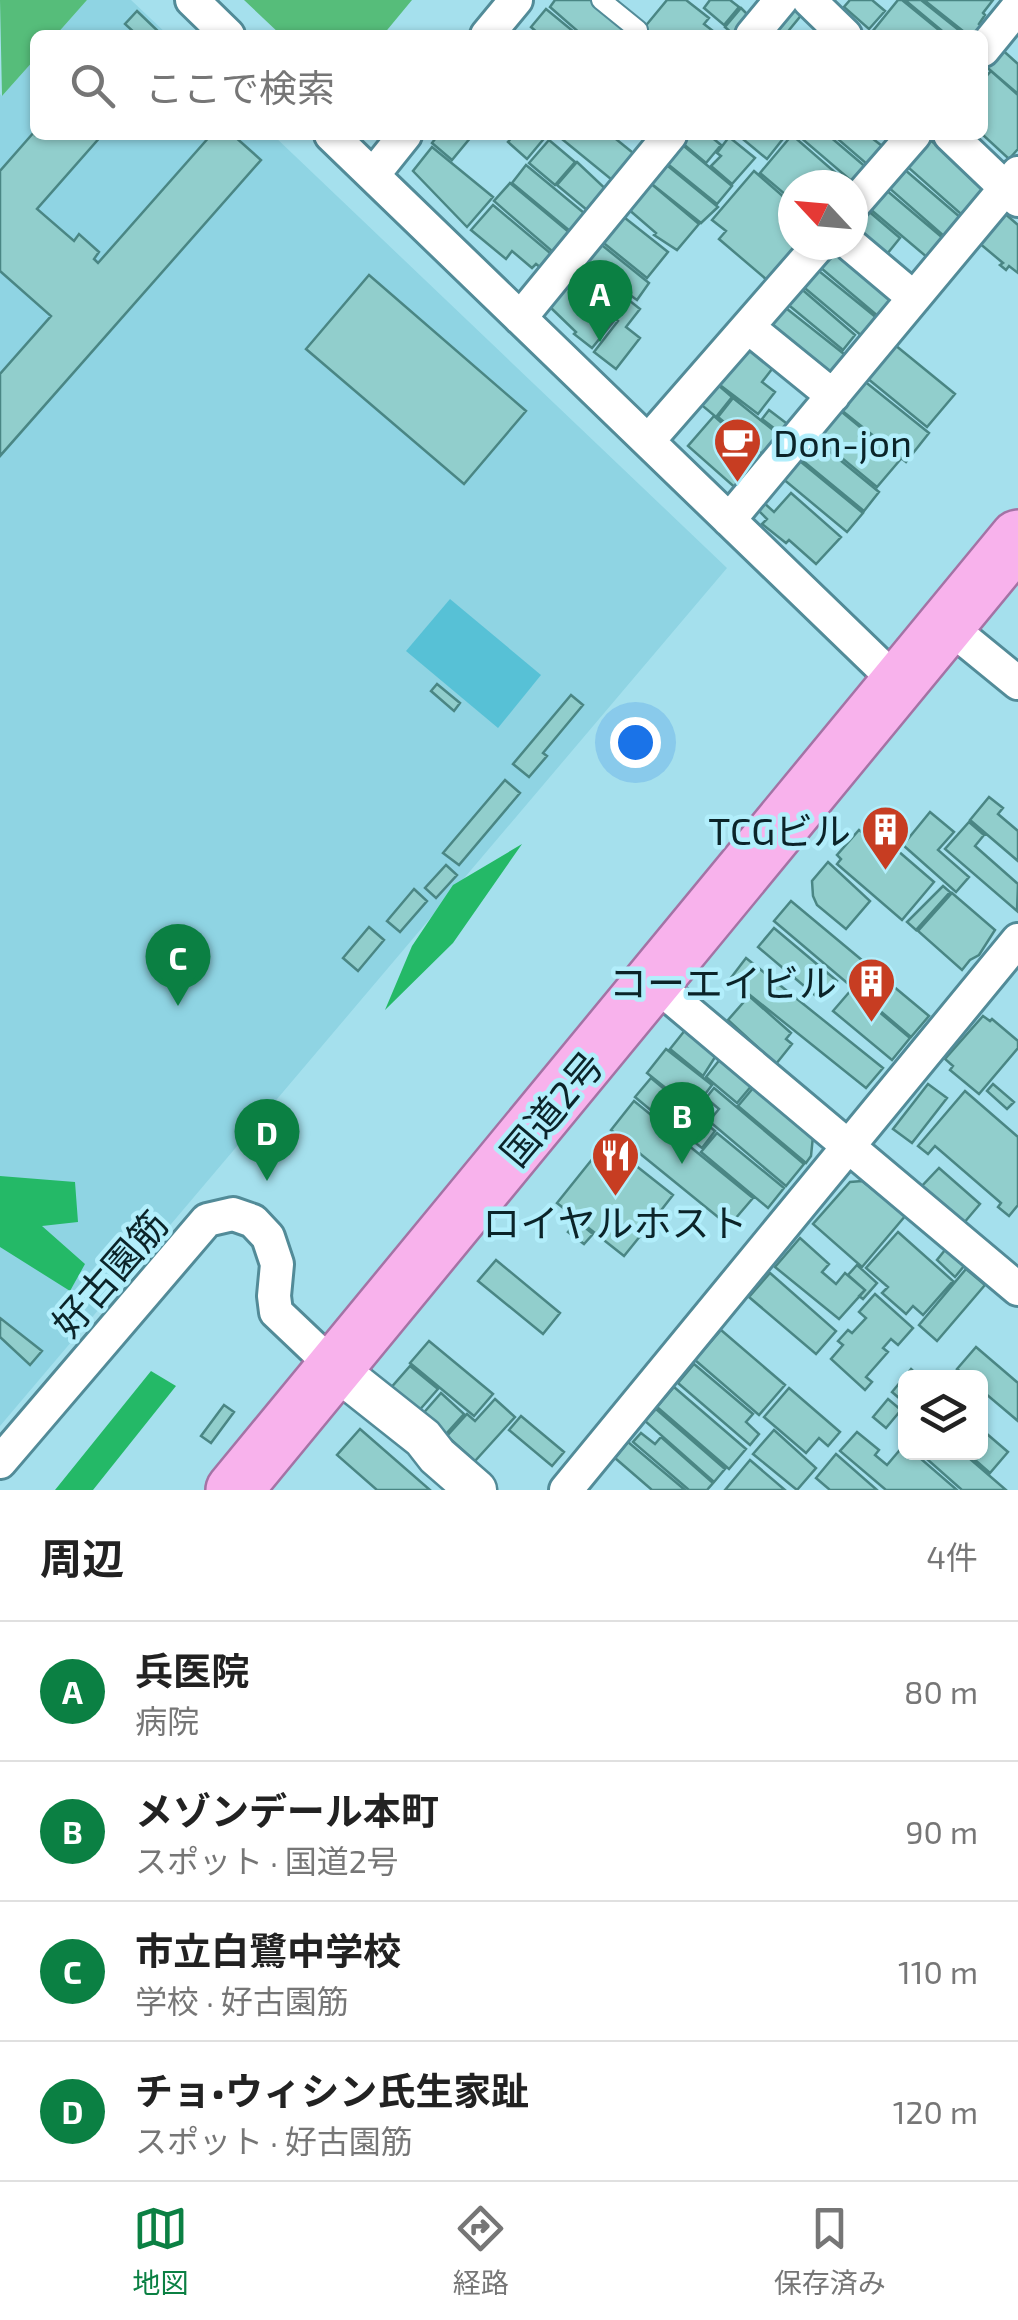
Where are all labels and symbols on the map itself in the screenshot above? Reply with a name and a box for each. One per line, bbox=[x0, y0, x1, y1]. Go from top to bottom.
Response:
north arrow bbox=[778, 170, 868, 260]
pin: A bbox=[568, 260, 632, 342]
cafe icon: Don-jon bbox=[712, 416, 764, 484]
place label: Don-jon bbox=[773, 419, 912, 465]
your location bbox=[610, 717, 661, 768]
building icon: TCGビル bbox=[860, 804, 912, 872]
place label: TCGビル bbox=[708, 807, 851, 853]
pin: C bbox=[146, 924, 210, 1006]
building icon: コーエイビル bbox=[846, 956, 898, 1024]
place label: コーエイビル bbox=[609, 959, 837, 1005]
street label: 国道2号 bbox=[490, 1041, 612, 1175]
pin: B bbox=[650, 1082, 714, 1164]
pin: D bbox=[234, 1098, 300, 1181]
restaurant icon: ロイヤルホスト bbox=[589, 1130, 641, 1198]
place label: ロイヤルホスト bbox=[483, 1199, 747, 1245]
street label: 好古園筋 bbox=[42, 1201, 176, 1345]

